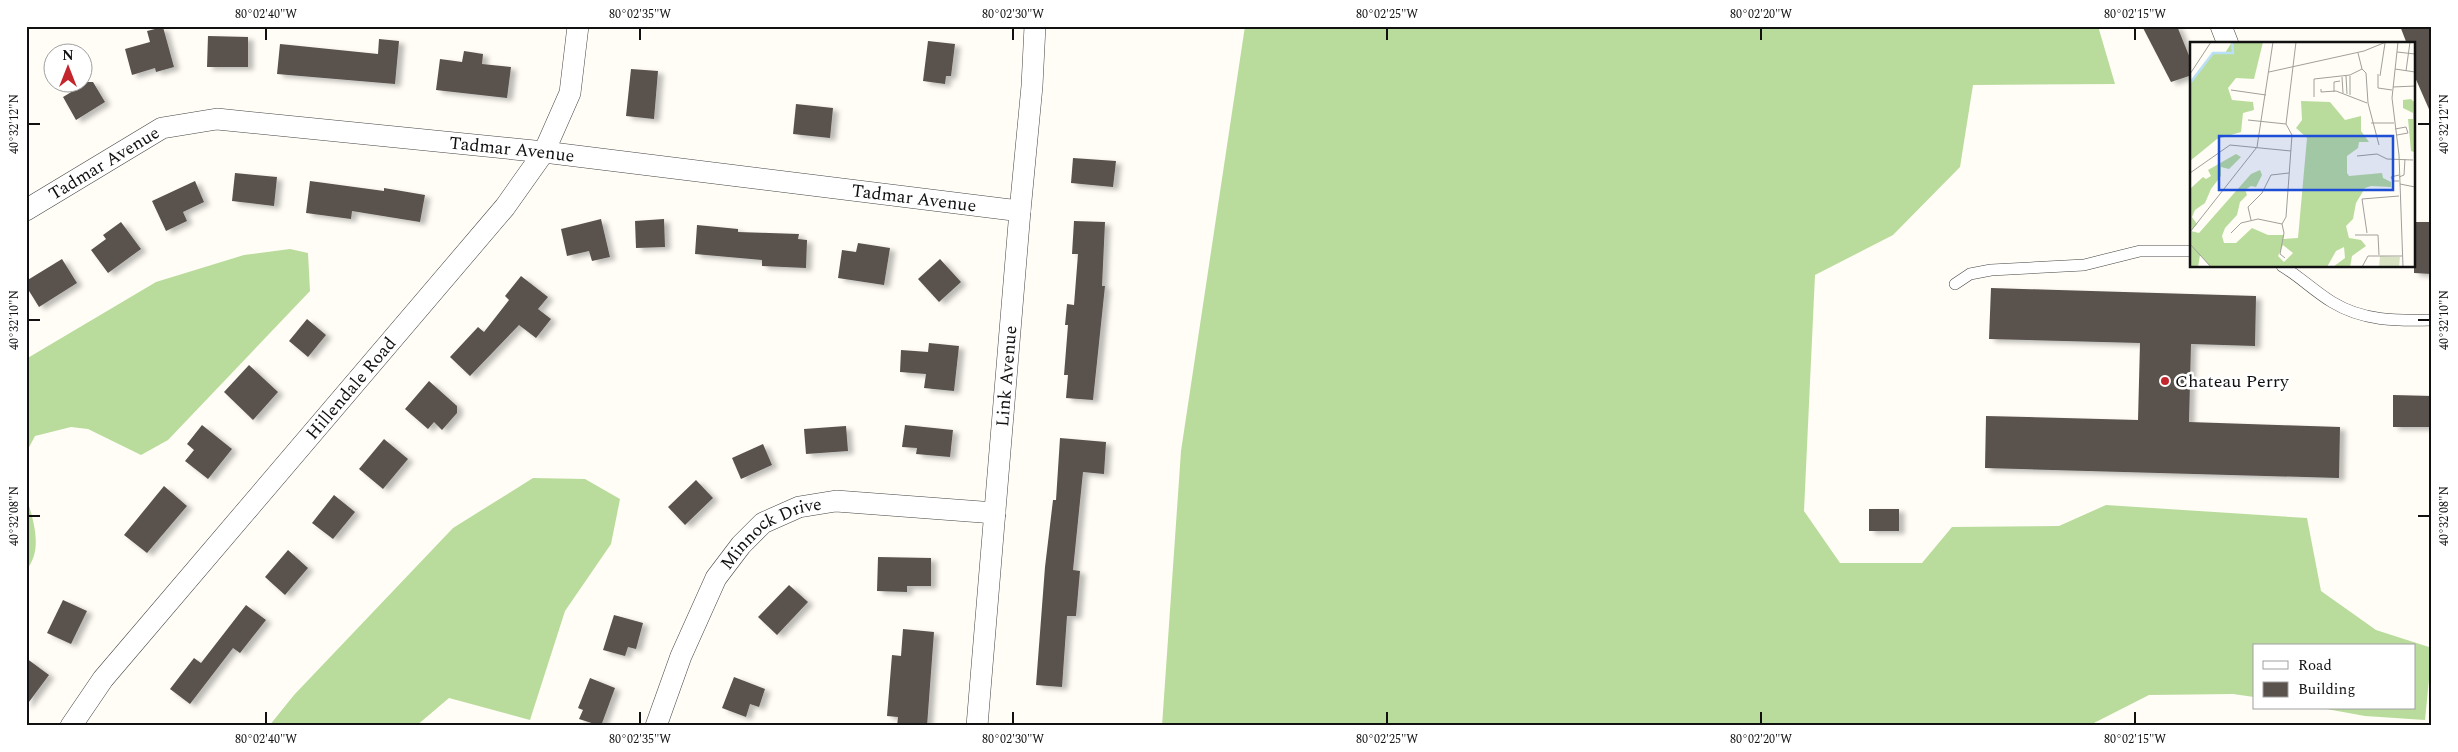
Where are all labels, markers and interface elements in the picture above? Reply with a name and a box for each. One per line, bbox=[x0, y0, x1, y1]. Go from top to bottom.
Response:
text: 80°02'40"W bbox=[235, 5, 297, 24]
text: 80°02'35"W bbox=[609, 5, 671, 24]
text: 80°02'30"W bbox=[982, 5, 1044, 24]
text: 80°02'25"W bbox=[1356, 5, 1418, 24]
text: 80°02'20"W bbox=[1730, 5, 1792, 24]
text: 80°02'15"W bbox=[2104, 5, 2166, 24]
north arrow bbox=[42, 42, 92, 92]
inset map bbox=[2190, 42, 2416, 268]
text: N bbox=[62, 45, 74, 66]
text: 40°32'12"N bbox=[5, 94, 24, 154]
text: 40°32'12"N bbox=[2435, 94, 2454, 154]
street label: Tadmar Avenue bbox=[43, 119, 165, 207]
street label: Tadmar Avenue bbox=[448, 129, 576, 169]
street label: Tadmar Avenue bbox=[850, 177, 978, 219]
text: 40°32'10"N bbox=[5, 290, 24, 350]
text: 40°32'10"N bbox=[2435, 290, 2454, 350]
street label: Link Avenue bbox=[989, 325, 1024, 428]
street label: Hillendale Road bbox=[299, 331, 403, 446]
place label: Chateau Perry bbox=[2175, 368, 2290, 395]
marker: Chateau Perry bbox=[2159, 375, 2171, 387]
text: 40°32'08"N bbox=[5, 486, 24, 546]
text: 40°32'08"N bbox=[2435, 486, 2454, 546]
street label: Minnock Drive bbox=[714, 490, 824, 575]
legend bbox=[2253, 644, 2416, 710]
text: Road bbox=[2298, 654, 2332, 677]
text: Building bbox=[2298, 678, 2355, 701]
text: 80°02'40"W bbox=[235, 730, 297, 749]
text: 80°02'35"W bbox=[609, 730, 671, 749]
text: 80°02'30"W bbox=[982, 730, 1044, 749]
text: 80°02'25"W bbox=[1356, 730, 1418, 749]
text: 80°02'20"W bbox=[1730, 730, 1792, 749]
text: 80°02'15"W bbox=[2104, 730, 2166, 749]

